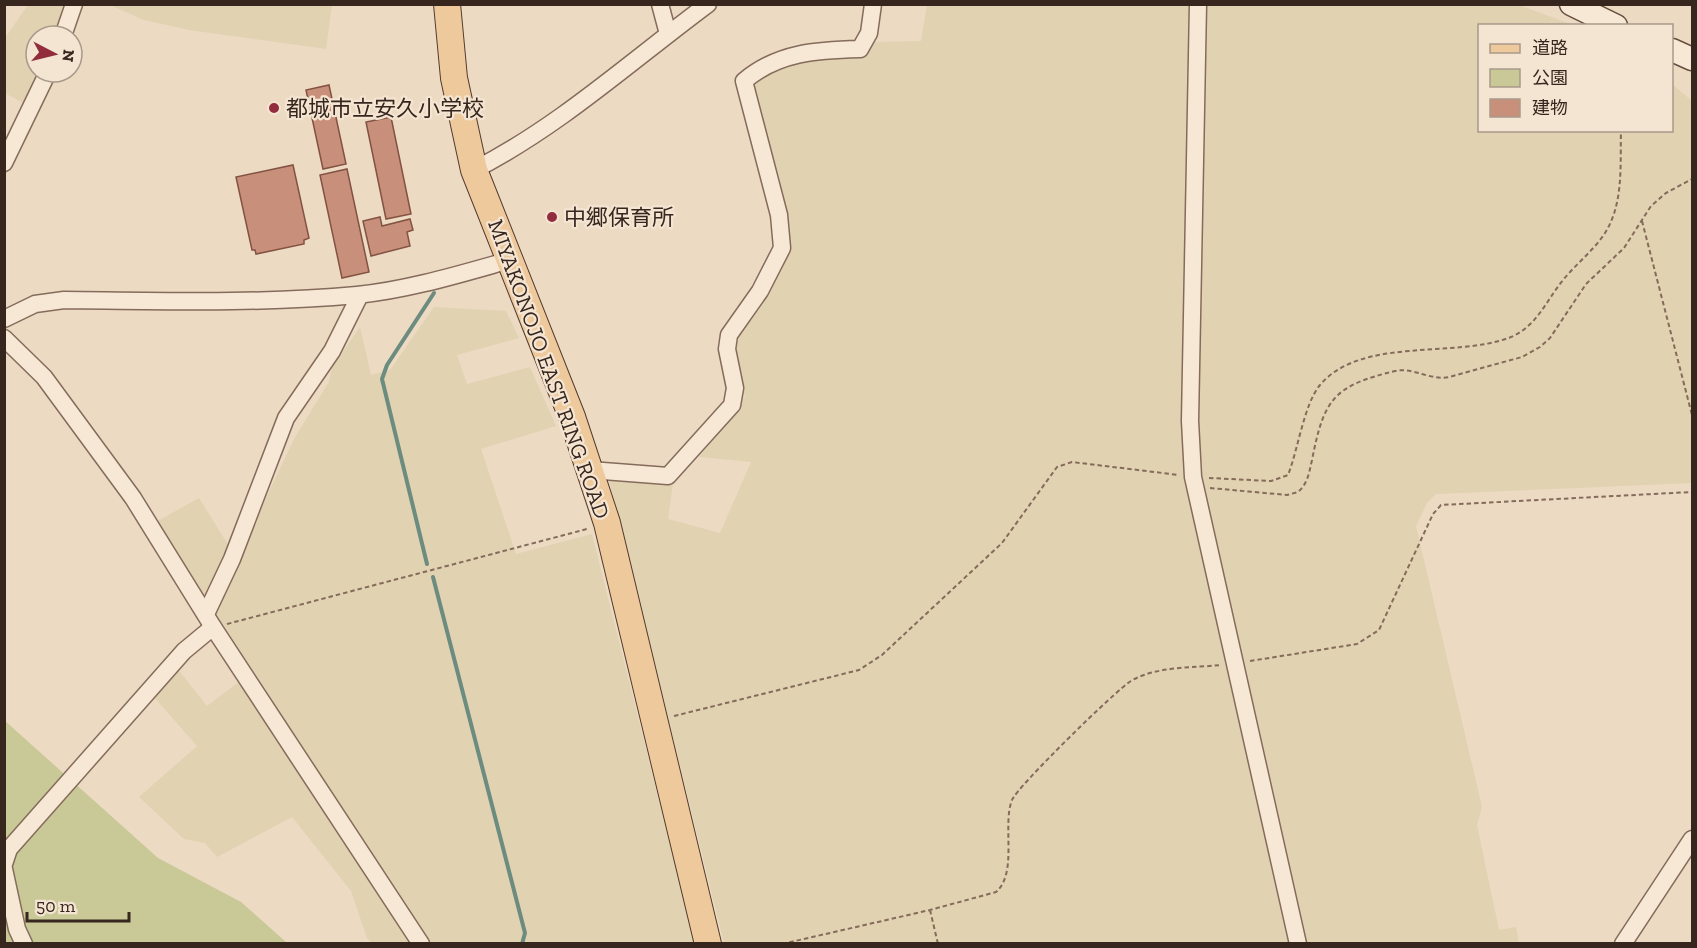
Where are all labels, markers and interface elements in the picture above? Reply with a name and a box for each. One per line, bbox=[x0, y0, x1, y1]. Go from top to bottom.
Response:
north arrow bbox=[24, 24, 84, 84]
legend bbox=[1478, 24, 1673, 132]
text: 道路 bbox=[1532, 37, 1568, 59]
text: N bbox=[58, 49, 79, 63]
text: 公園 bbox=[1532, 67, 1568, 89]
place label: 都城市立安久小学校 bbox=[286, 95, 484, 122]
text: 建物 bbox=[1532, 97, 1568, 119]
marker: 都城市立安久小学校 bbox=[267, 101, 281, 115]
place label: 中郷保育所 bbox=[564, 204, 674, 231]
marker: 中郷保育所 bbox=[545, 210, 559, 224]
street label: MIYAKONOJO EAST RING ROAD bbox=[482, 216, 616, 522]
scale bar bbox=[27, 885, 129, 923]
text: 50 m bbox=[36, 895, 76, 917]

